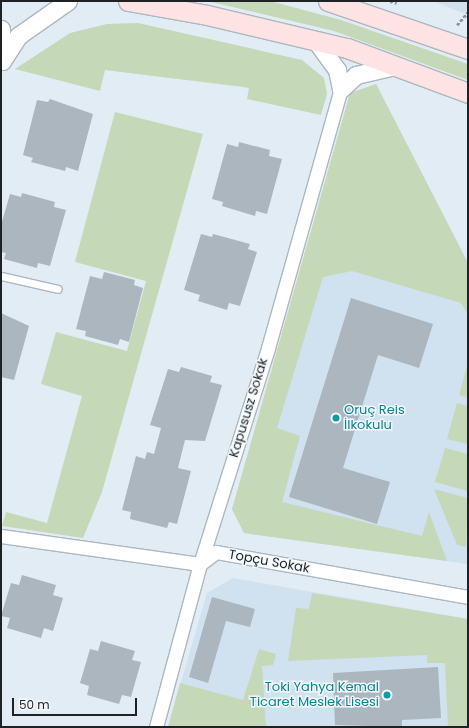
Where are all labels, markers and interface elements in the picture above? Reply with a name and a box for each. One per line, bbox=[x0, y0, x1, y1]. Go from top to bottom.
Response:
street label: Kapususz Sokak bbox=[226, 356, 272, 460]
place label: Oruç Reis İlkokulu bbox=[344, 403, 405, 434]
marker: Oruç Reis İlkokulu bbox=[331, 413, 341, 423]
street label: Topçu Sokak bbox=[227, 547, 311, 577]
place label: Toki Yahya Kemal Ticaret Meslek Lisesi bbox=[250, 680, 379, 711]
scale bar bbox=[14, 690, 139, 716]
marker: Toki Yahya Kemal Ticaret Meslek Lisesi bbox=[382, 690, 392, 700]
text: 50 m bbox=[19, 696, 50, 713]

